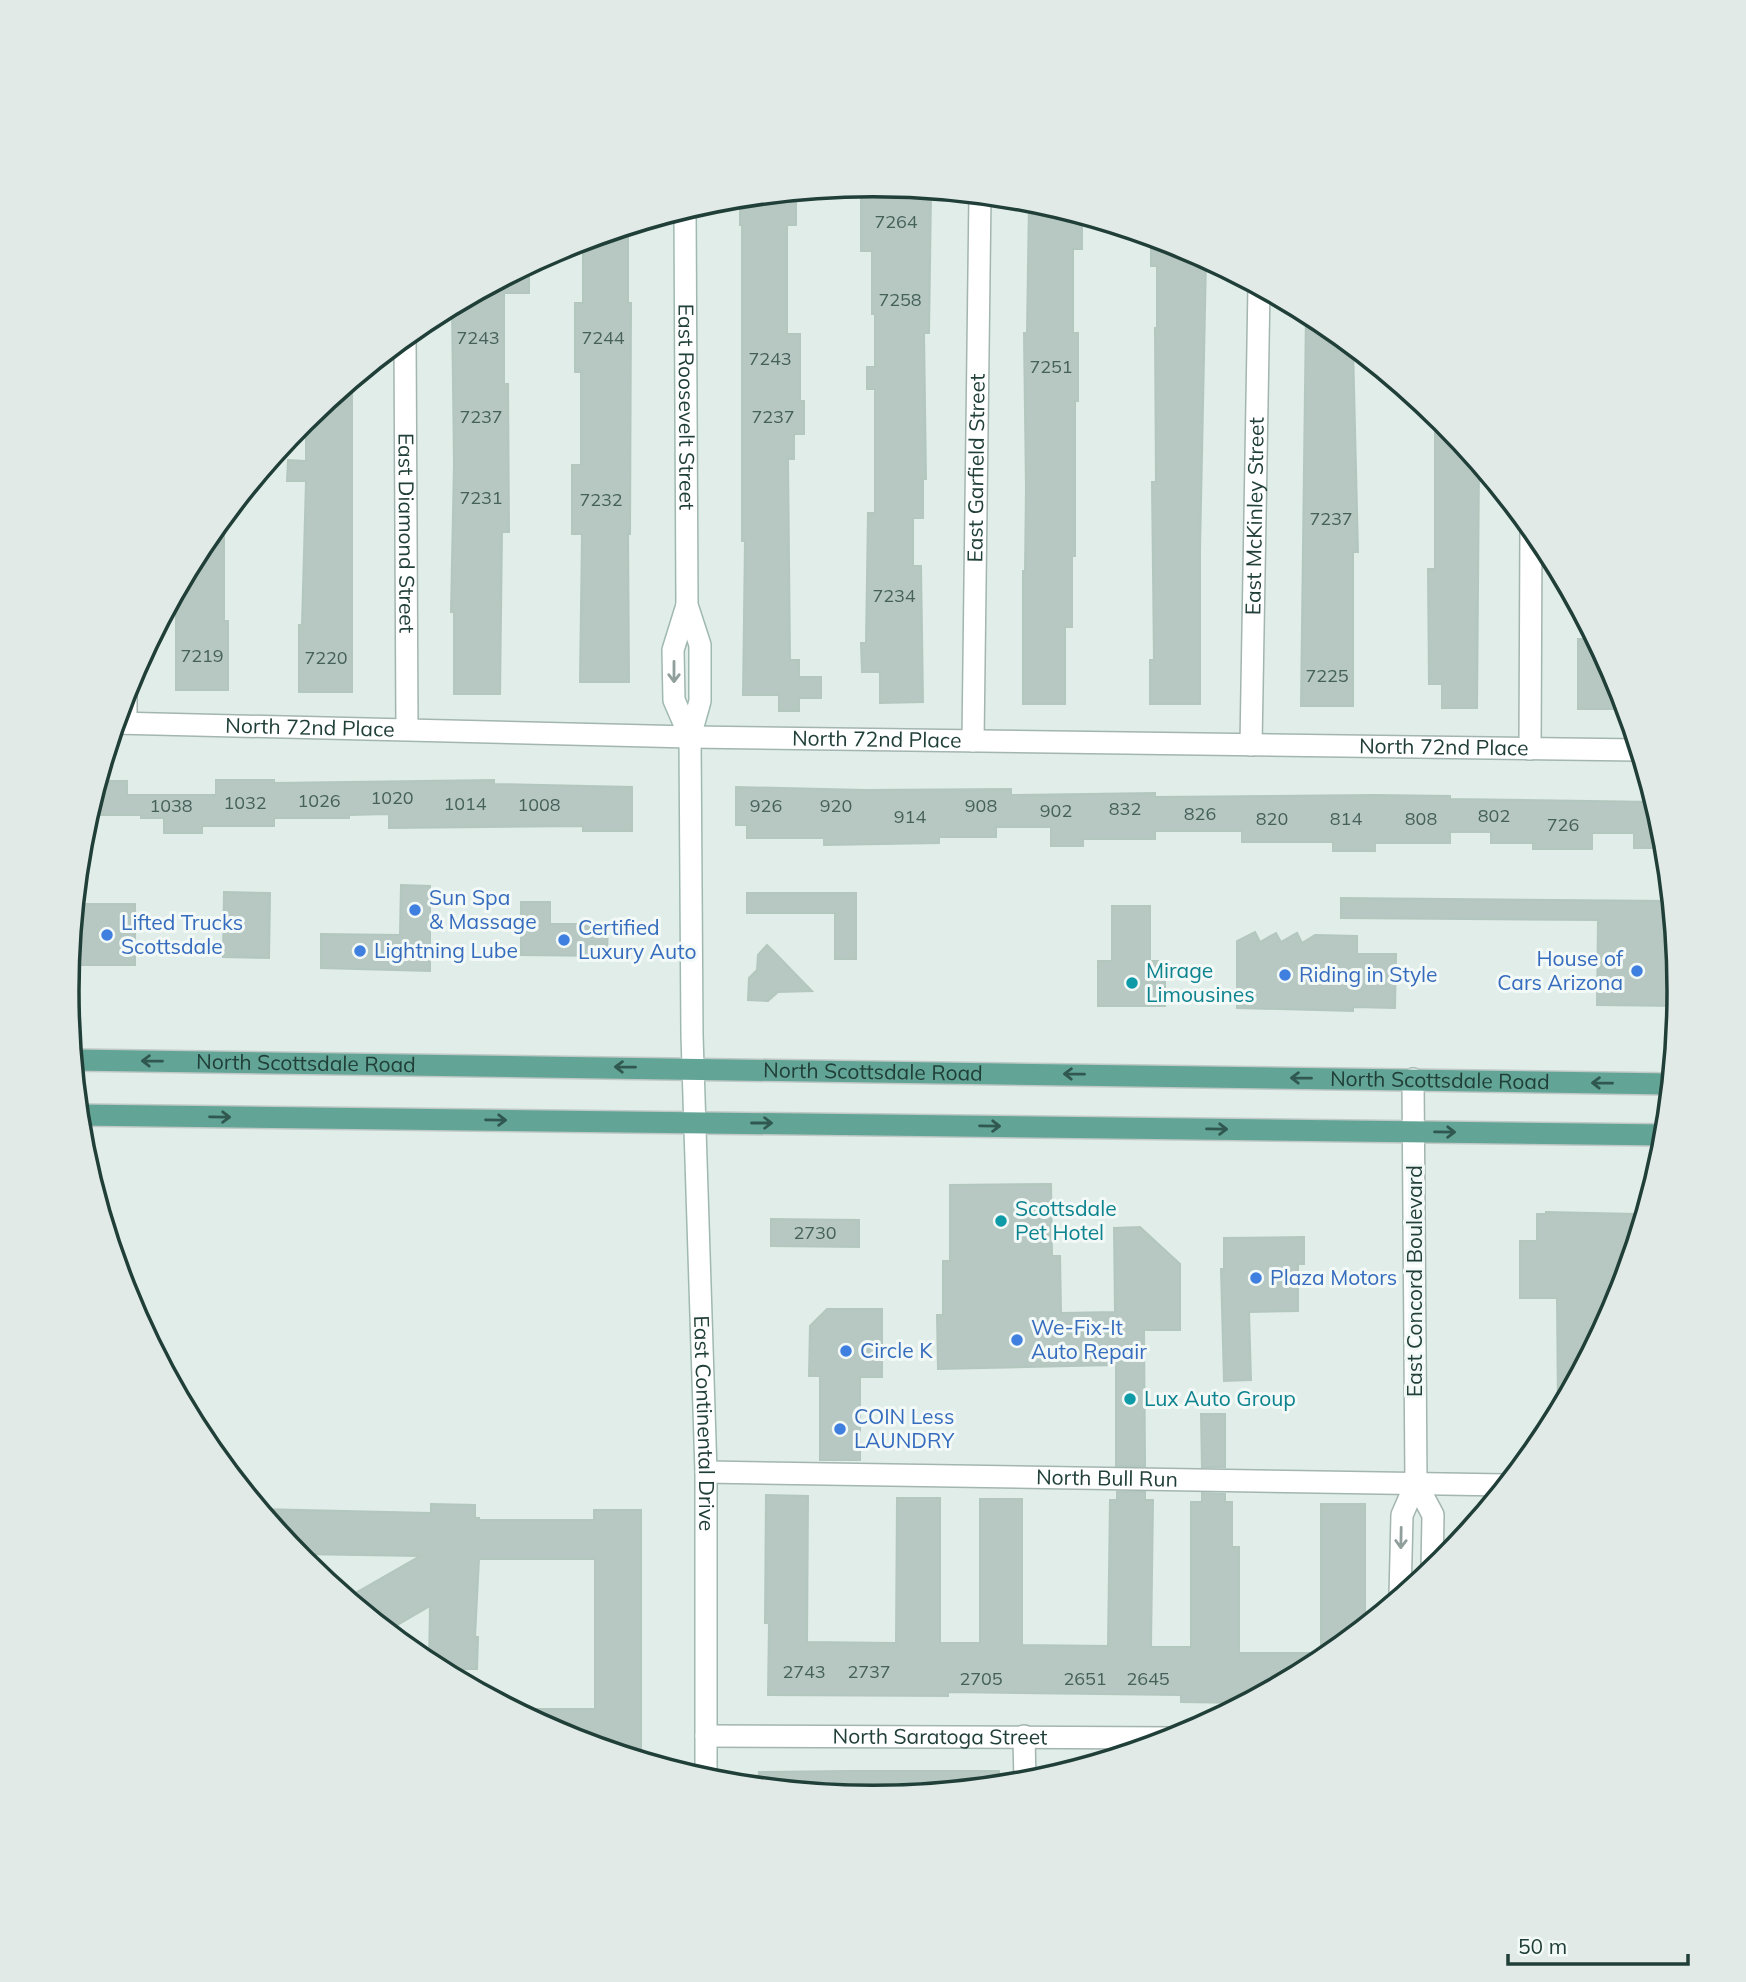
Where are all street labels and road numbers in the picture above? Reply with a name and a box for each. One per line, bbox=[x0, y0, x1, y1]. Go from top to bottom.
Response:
street label: East Roosevelt Street bbox=[673, 304, 701, 510]
street label: East Garfield Street bbox=[961, 373, 990, 563]
street label: East McKinley Street bbox=[1239, 417, 1269, 615]
street label: East Diamond Street bbox=[393, 433, 421, 633]
street label: North 72nd Place bbox=[225, 712, 395, 742]
street label: North 72nd Place bbox=[792, 724, 962, 753]
street label: North 72nd Place bbox=[1359, 732, 1529, 760]
street label: North Scottsdale Road bbox=[196, 1048, 416, 1077]
street label: North Scottsdale Road bbox=[763, 1056, 983, 1086]
street label: North Scottsdale Road bbox=[1330, 1065, 1550, 1094]
street label: East Concord Boulevard bbox=[1401, 1165, 1427, 1397]
street label: East Continental Drive bbox=[689, 1315, 720, 1531]
street label: North Bull Run bbox=[1036, 1463, 1178, 1492]
street label: North Saratoga Street bbox=[832, 1723, 1048, 1749]

